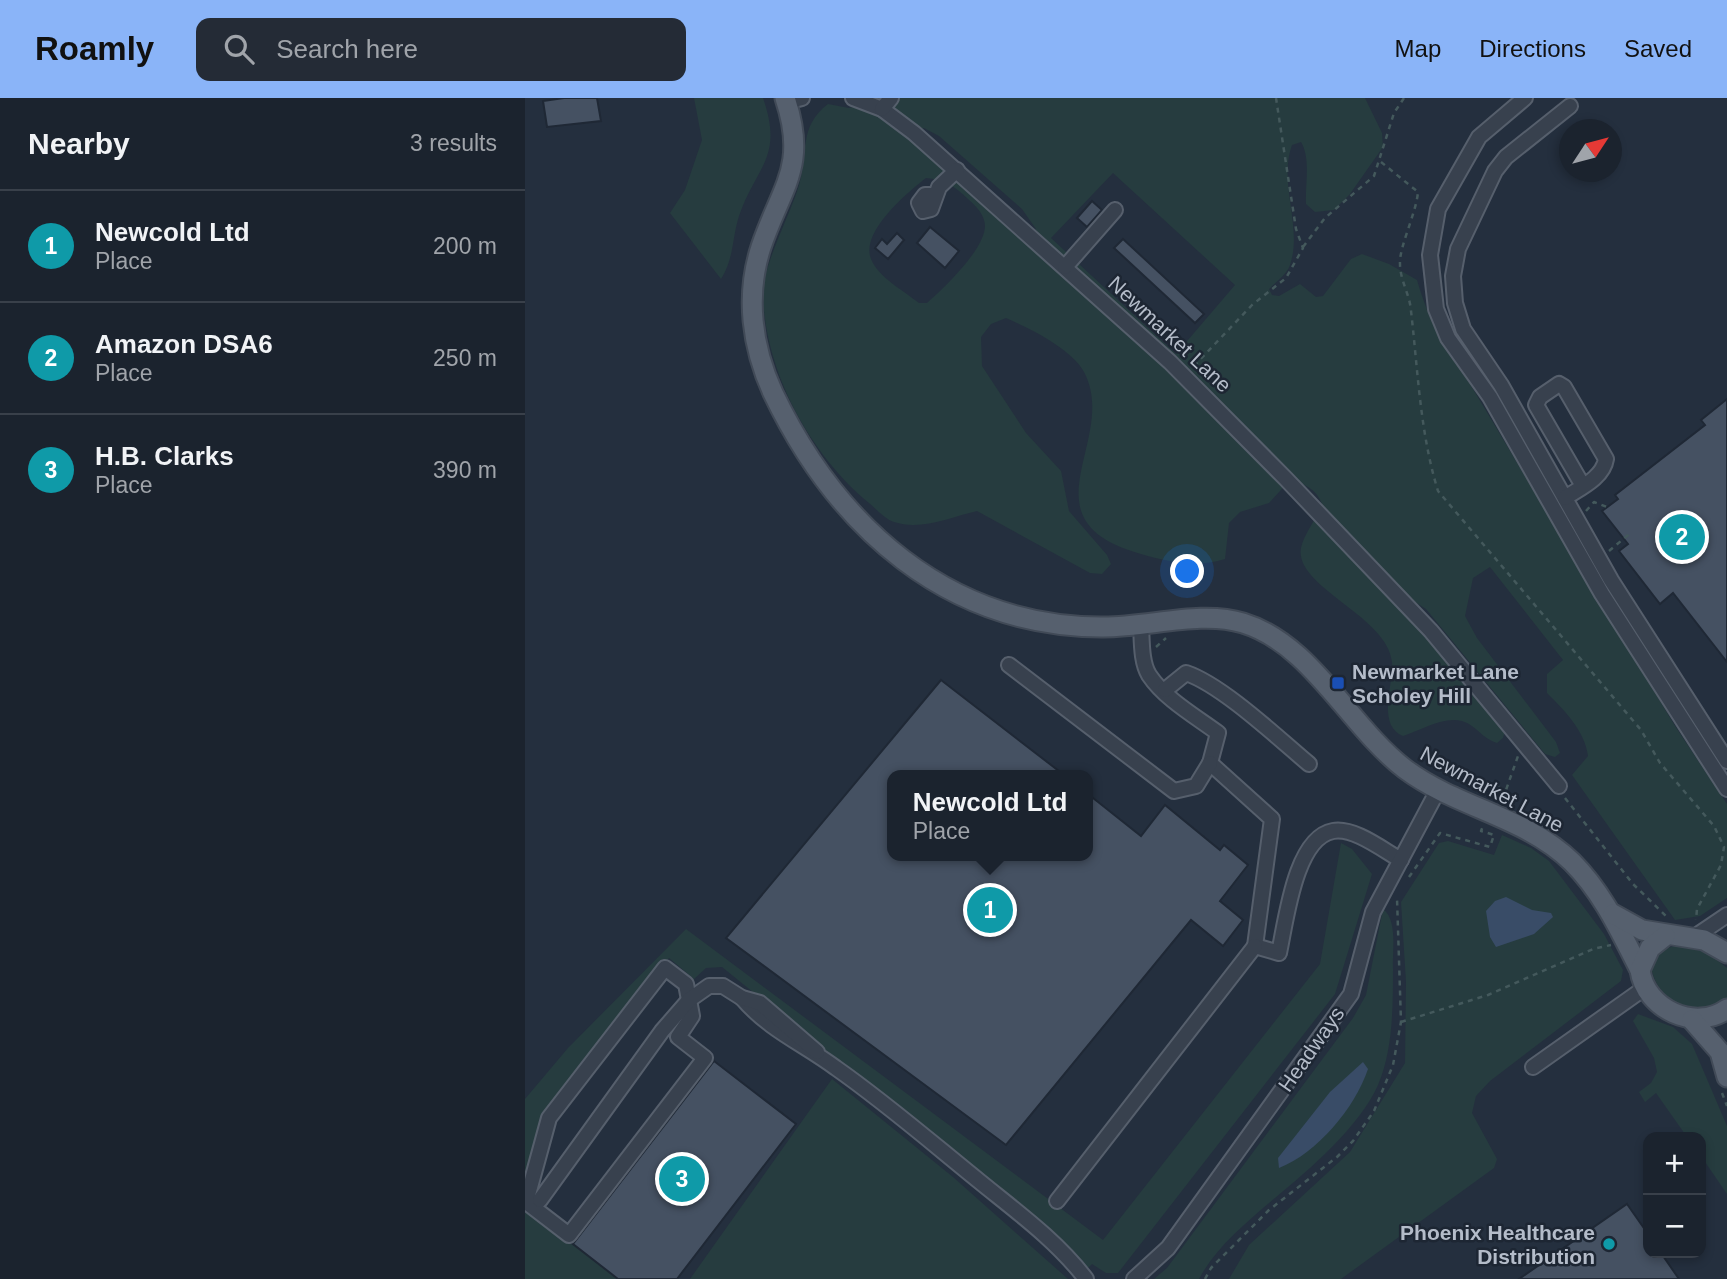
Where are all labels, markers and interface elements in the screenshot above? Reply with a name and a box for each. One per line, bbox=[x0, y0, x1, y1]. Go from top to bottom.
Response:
search box bbox=[196, 18, 686, 81]
text: Roamly bbox=[35, 30, 154, 67]
icon: search bbox=[220, 30, 258, 68]
text: Search here bbox=[276, 34, 418, 64]
text: Map bbox=[1395, 35, 1441, 62]
text: Directions bbox=[1479, 35, 1586, 62]
text: Saved bbox=[1624, 35, 1692, 62]
north arrow bbox=[1559, 119, 1622, 182]
text: Nearby bbox=[28, 127, 130, 160]
text: 3 results bbox=[410, 130, 497, 156]
text: Newcold Ltd bbox=[95, 217, 250, 247]
text: 1 bbox=[45, 233, 57, 259]
text: 200 m bbox=[433, 233, 497, 259]
text: Place bbox=[95, 248, 153, 274]
street label: Newmarket Lane bbox=[1104, 271, 1236, 397]
text: Amazon DSA6 bbox=[95, 329, 273, 359]
text: 2 bbox=[45, 345, 57, 371]
text: 250 m bbox=[433, 345, 497, 371]
text: Place bbox=[95, 360, 153, 386]
text: H.B. Clarks bbox=[95, 441, 234, 471]
text: 3 bbox=[45, 457, 57, 483]
text: 390 m bbox=[433, 457, 497, 483]
text: Place bbox=[95, 472, 153, 498]
pin: 2 bbox=[1659, 511, 1705, 563]
your location bbox=[1170, 554, 1204, 588]
place label: Newmarket Lane Scholey Hill bbox=[1352, 660, 1519, 707]
marker: Newmarket Lane Scholey Hill bbox=[1330, 675, 1346, 691]
street label: Newmarket Lane bbox=[1417, 742, 1567, 836]
popup bbox=[887, 770, 1093, 861]
text: Newcold Ltd bbox=[913, 787, 1067, 817]
text: Place bbox=[913, 818, 970, 844]
pin: 1 bbox=[967, 884, 1013, 936]
street label: Headways bbox=[1273, 1002, 1349, 1096]
map controls bbox=[1643, 1132, 1706, 1258]
button: + bbox=[1643, 1132, 1706, 1195]
pin: 3 bbox=[659, 1153, 705, 1205]
button: − bbox=[1643, 1195, 1706, 1258]
place label: Phoenix Healthcare Distribution bbox=[1400, 1221, 1595, 1268]
marker: Phoenix Healthcare Distribution bbox=[1601, 1236, 1617, 1252]

